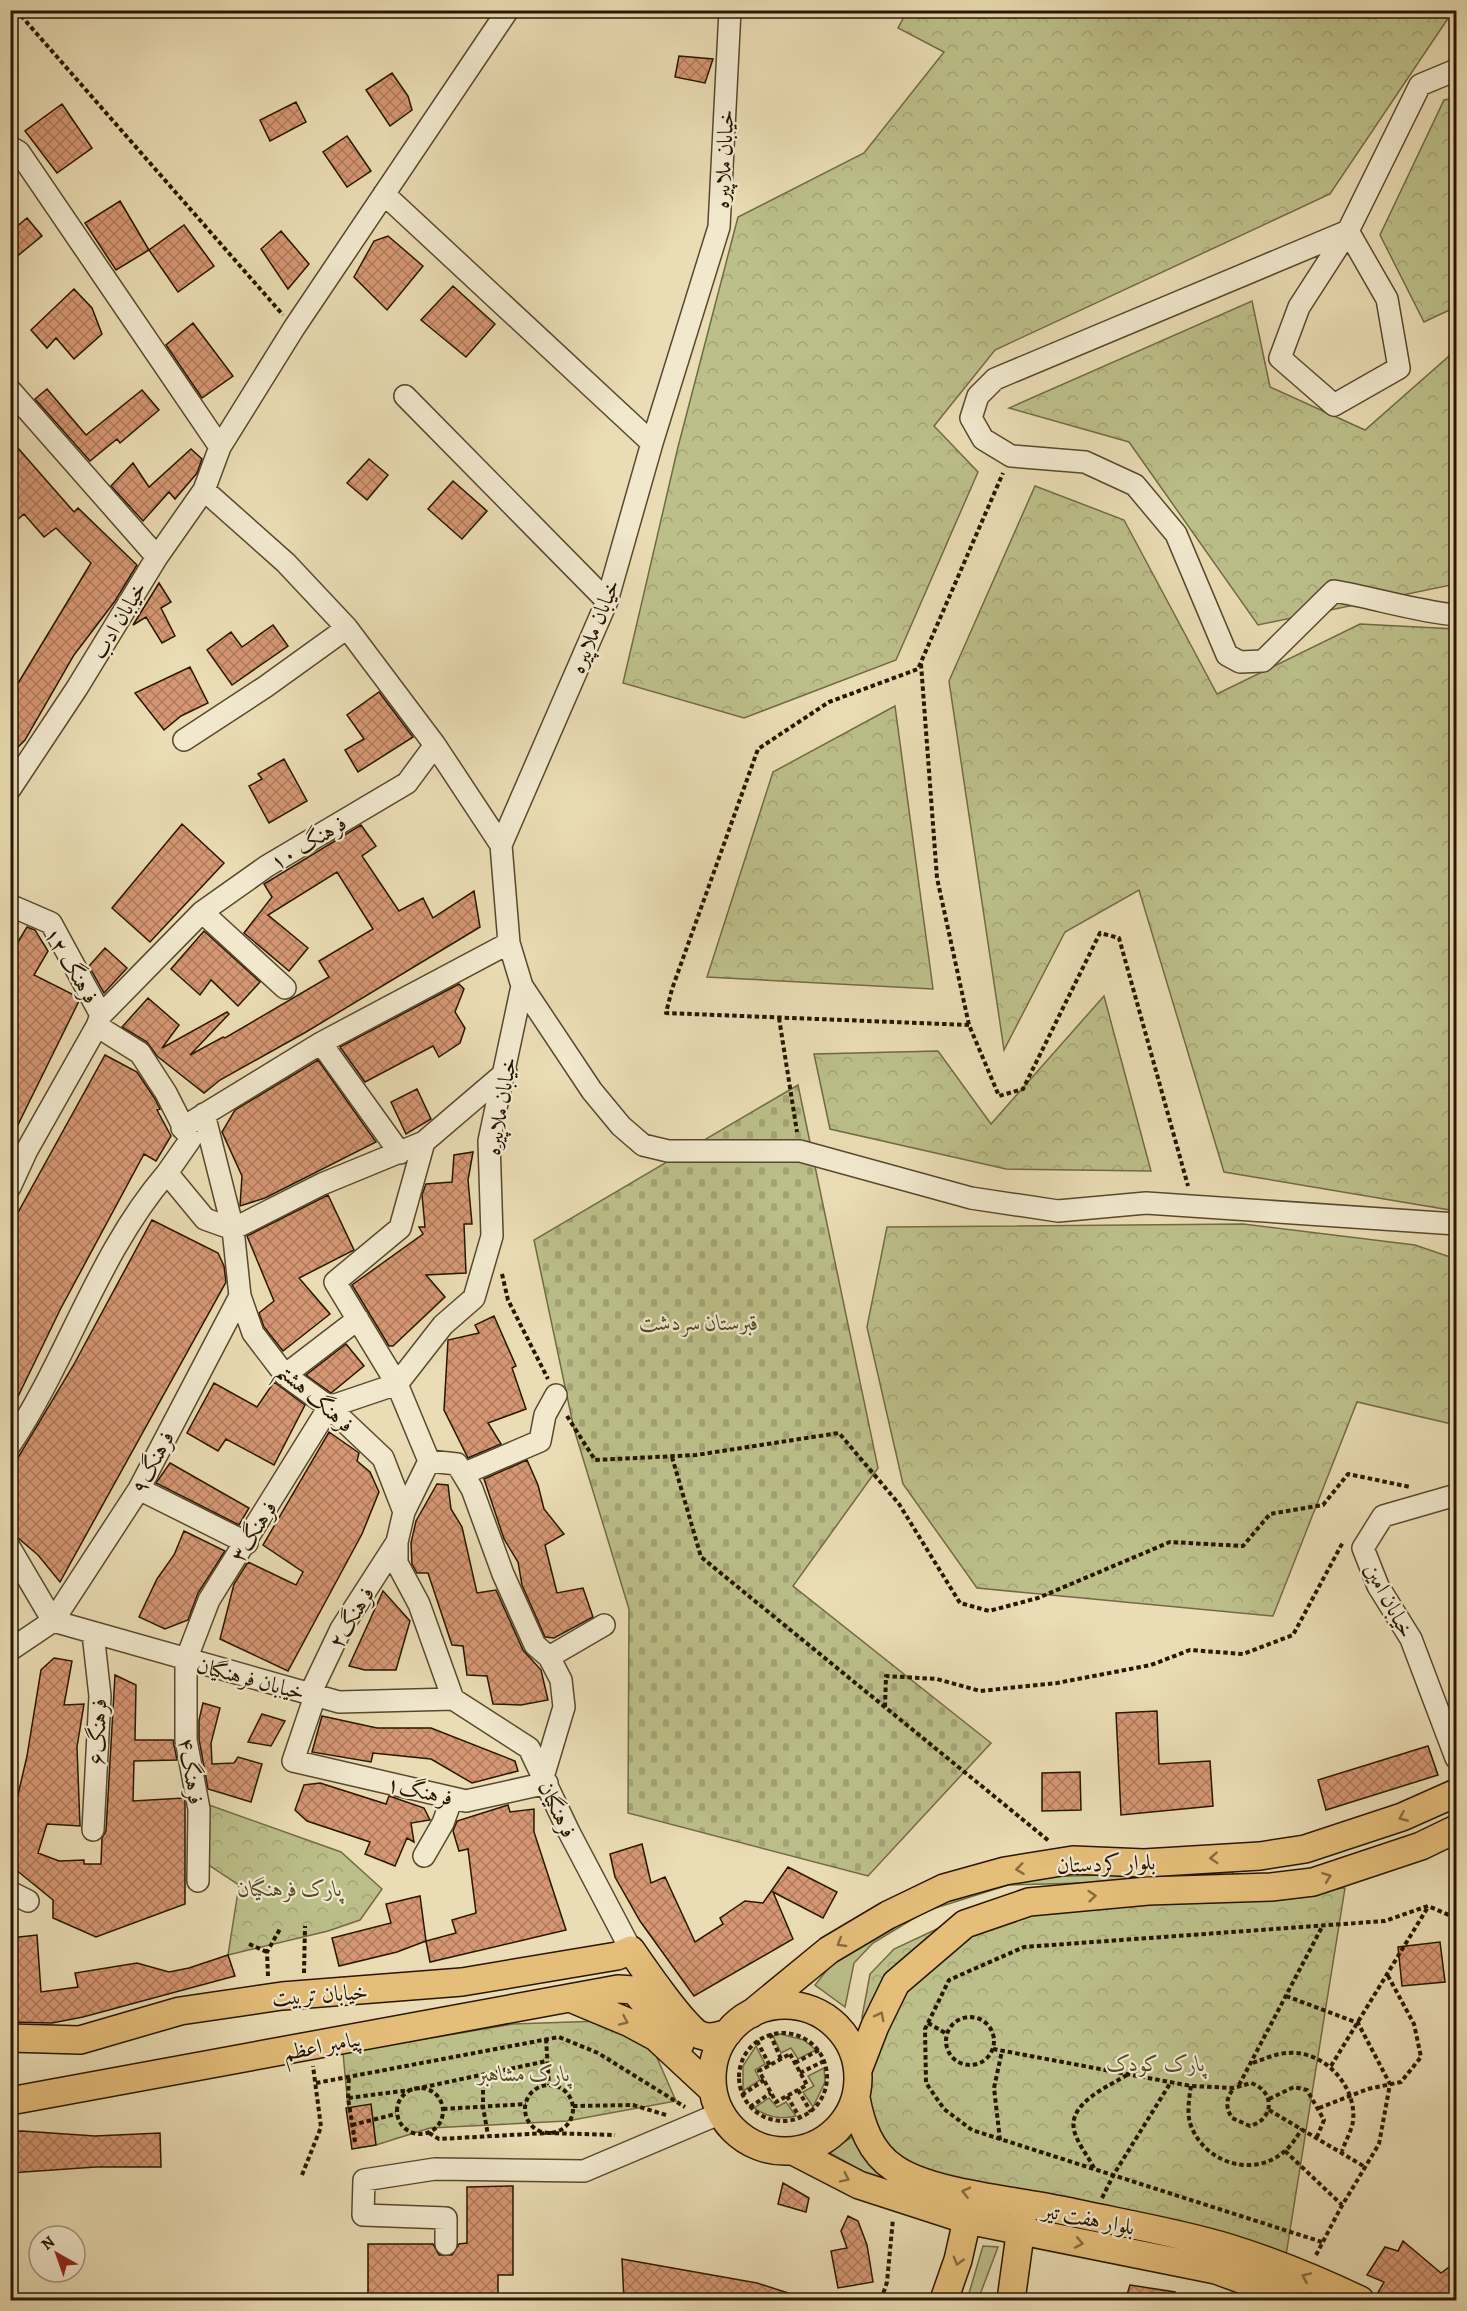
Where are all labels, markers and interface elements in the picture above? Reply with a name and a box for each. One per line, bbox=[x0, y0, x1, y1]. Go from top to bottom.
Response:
street label: خیابان ملاپیره bbox=[706, 109, 743, 209]
street label: خیابان ملاپیره bbox=[562, 575, 628, 678]
street label: خیابان ادب bbox=[84, 576, 154, 665]
street label: فرهنگ ۱۰ bbox=[265, 808, 352, 877]
street label: فرهنگ ۱۲ bbox=[37, 922, 106, 1009]
street label: خیابان ملاپیره bbox=[478, 1055, 525, 1158]
park label: قبرستان سردشت bbox=[639, 1308, 759, 1338]
street label: فرهنگ هشتم bbox=[266, 1356, 360, 1444]
street label: فرهنگ۹ bbox=[124, 1426, 182, 1499]
street label: فرهنگ۳ bbox=[223, 1495, 284, 1568]
street label: خیابان امین bbox=[1357, 1558, 1421, 1643]
street label: فرهنگ۲ bbox=[322, 1581, 382, 1654]
street label: خیابان فرهنگیان bbox=[193, 1650, 308, 1708]
street label: فرهنگ۶ bbox=[82, 1698, 114, 1766]
street label: فرهنگ۴ bbox=[171, 1736, 211, 1807]
street label: فرهنگ۱ bbox=[384, 1769, 456, 1813]
street label: فرهنگیان bbox=[530, 1776, 584, 1843]
one-way arrow bbox=[1398, 1810, 1409, 1822]
street label: بلوار کردستان bbox=[1056, 1847, 1156, 1881]
one-way arrow bbox=[1209, 1852, 1218, 1865]
one-way arrow bbox=[1015, 1862, 1024, 1875]
one-way arrow bbox=[1321, 1872, 1332, 1885]
park label: پارک فرهنگیان bbox=[238, 1874, 344, 1905]
one-way arrow bbox=[1087, 1890, 1096, 1903]
one-way arrow bbox=[837, 1936, 847, 1948]
street label: خیابان تربیت bbox=[271, 1977, 369, 2013]
one-way arrow bbox=[873, 2012, 884, 2022]
one-way arrow bbox=[618, 2013, 629, 2025]
street label: پیامبر اعظم bbox=[281, 2024, 365, 2073]
park label: پارک کودک bbox=[1106, 2049, 1207, 2080]
park label: پارک مشاهبر bbox=[475, 2059, 572, 2090]
one-way arrow bbox=[839, 2171, 849, 2182]
one-way arrow bbox=[961, 2186, 971, 2199]
street label: بلوار هفت تیر bbox=[1038, 2195, 1137, 2243]
north arrow bbox=[27, 2224, 87, 2284]
text: N bbox=[36, 2231, 60, 2255]
one-way arrow bbox=[1074, 2236, 1084, 2249]
one-way arrow bbox=[952, 2256, 965, 2266]
one-way arrow bbox=[1302, 2272, 1313, 2284]

